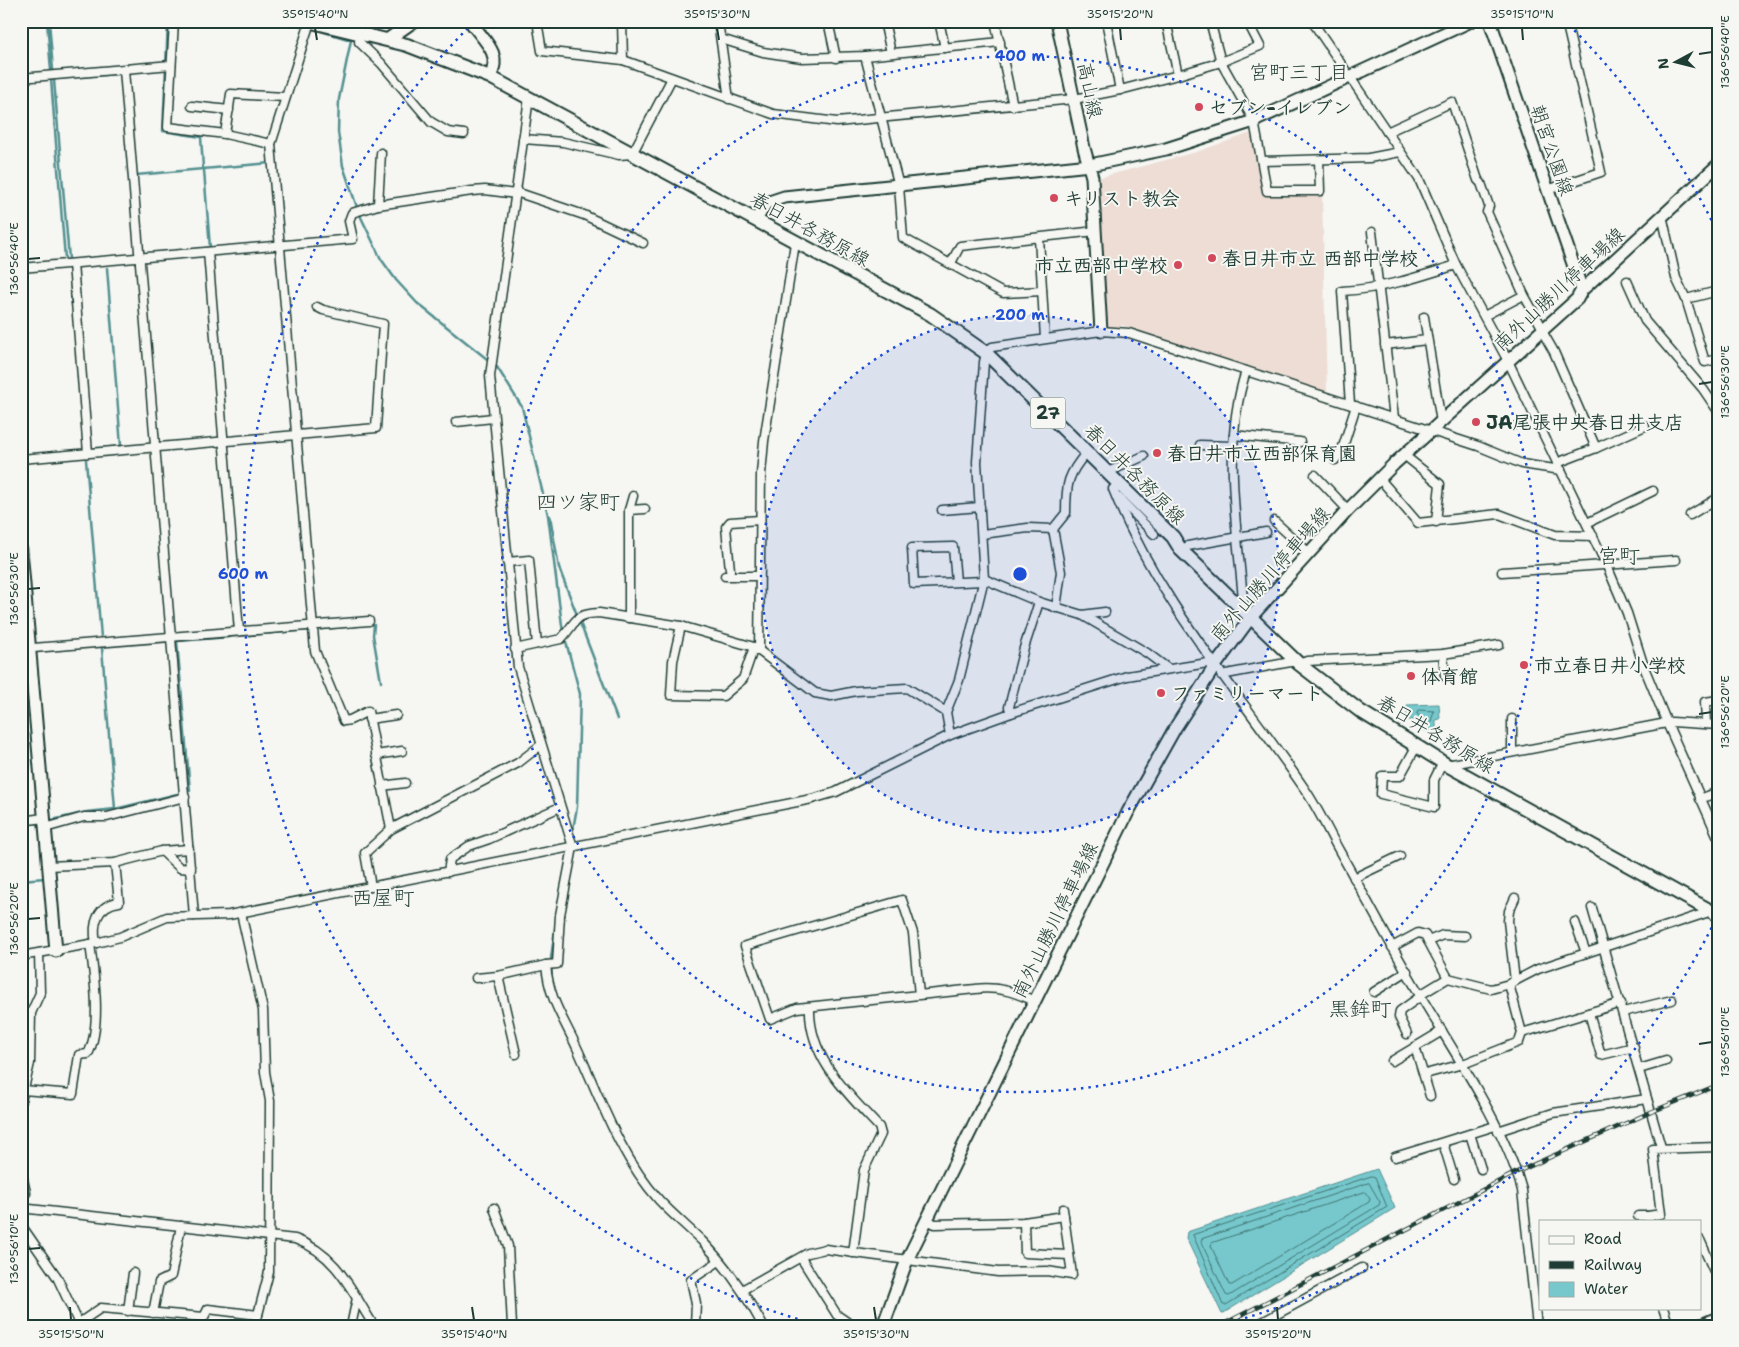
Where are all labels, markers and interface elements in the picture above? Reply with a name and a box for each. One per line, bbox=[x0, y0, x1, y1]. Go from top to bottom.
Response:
text: 35°15'40"N bbox=[282, 6, 349, 22]
text: 35°15'30"N bbox=[683, 6, 751, 22]
text: 35°15'20"N bbox=[1087, 6, 1153, 22]
text: 35°15'10"N bbox=[1490, 6, 1554, 22]
text: 136°56'40"E bbox=[1717, 15, 1733, 89]
north arrow bbox=[1652, 38, 1702, 88]
text: 400 m bbox=[995, 46, 1045, 66]
text: N bbox=[1653, 57, 1673, 70]
district label: 宮町三丁目 bbox=[1249, 59, 1349, 85]
street label: 高山線 bbox=[1072, 60, 1108, 120]
place label: セブン-イレブン bbox=[1209, 95, 1352, 120]
marker: セブン-イレブン bbox=[1193, 101, 1205, 113]
street label: 朝宮公園線 bbox=[1525, 101, 1579, 199]
street label: 春日井各務原線 bbox=[746, 186, 874, 272]
place label: キリスト教会 bbox=[1064, 186, 1180, 211]
marker: キリスト教会 bbox=[1048, 192, 1060, 204]
text: 136°56'40"E bbox=[6, 222, 22, 296]
street label: 南外山勝川停車場線 bbox=[1488, 222, 1630, 356]
place label: 春日井市立 西部中学校 bbox=[1222, 246, 1419, 271]
marker: 春日井市立 西部中学校 bbox=[1206, 252, 1218, 264]
place label: 市立西部中学校 bbox=[1035, 253, 1168, 278]
marker: 市立西部中学校 bbox=[1172, 259, 1184, 271]
text: 200 m bbox=[995, 305, 1045, 325]
text: 136°56'30"E bbox=[1717, 345, 1733, 419]
road number: 27 bbox=[1030, 398, 1066, 428]
place label: JA尾張中央春日井支店 bbox=[1486, 410, 1684, 435]
marker: JA尾張中央春日井支店 bbox=[1470, 416, 1482, 428]
street label: 春日井各務原線 bbox=[1079, 418, 1191, 530]
place label: 春日井市立西部保育園 bbox=[1167, 441, 1357, 466]
marker: 春日井市立西部保育園 bbox=[1151, 447, 1163, 459]
district label: 四ツ家町 bbox=[536, 488, 620, 516]
street label: 南外山勝川停車場線 bbox=[1204, 501, 1336, 647]
district label: 宮町 bbox=[1598, 542, 1640, 570]
text: 136°56'30"E bbox=[6, 552, 22, 626]
text: 600 m bbox=[218, 564, 268, 584]
centre of rings bbox=[1011, 565, 1029, 583]
place label: 市立春日井小学校 bbox=[1534, 653, 1686, 678]
marker: 市立春日井小学校 bbox=[1518, 659, 1530, 671]
place label: 体育館 bbox=[1421, 664, 1478, 689]
marker: 体育館 bbox=[1405, 670, 1417, 682]
text: 136°56'20"E bbox=[1717, 675, 1733, 749]
place label: ファミリーマート bbox=[1171, 681, 1324, 706]
marker: ファミリーマート bbox=[1155, 687, 1167, 699]
street label: 春日井各務原線 bbox=[1373, 689, 1499, 779]
street label: 南外山勝川停車場線 bbox=[1006, 838, 1104, 1002]
text: 136°56'20"E bbox=[6, 882, 22, 956]
district label: 西屋町 bbox=[352, 884, 415, 912]
district label: 黒鉾町 bbox=[1329, 995, 1392, 1023]
text: 136°56'10"E bbox=[1717, 1007, 1733, 1077]
text: 136°56'10"E bbox=[6, 1214, 22, 1284]
legend bbox=[1539, 1220, 1702, 1310]
text: Road bbox=[1584, 1229, 1622, 1249]
text: Railway bbox=[1584, 1255, 1642, 1275]
text: Water bbox=[1584, 1279, 1628, 1299]
text: 35°15'50"N bbox=[38, 1326, 104, 1342]
text: 35°15'40"N bbox=[441, 1326, 508, 1342]
text: 35°15'30"N bbox=[842, 1326, 910, 1342]
text: 35°15'20"N bbox=[1245, 1326, 1311, 1342]

